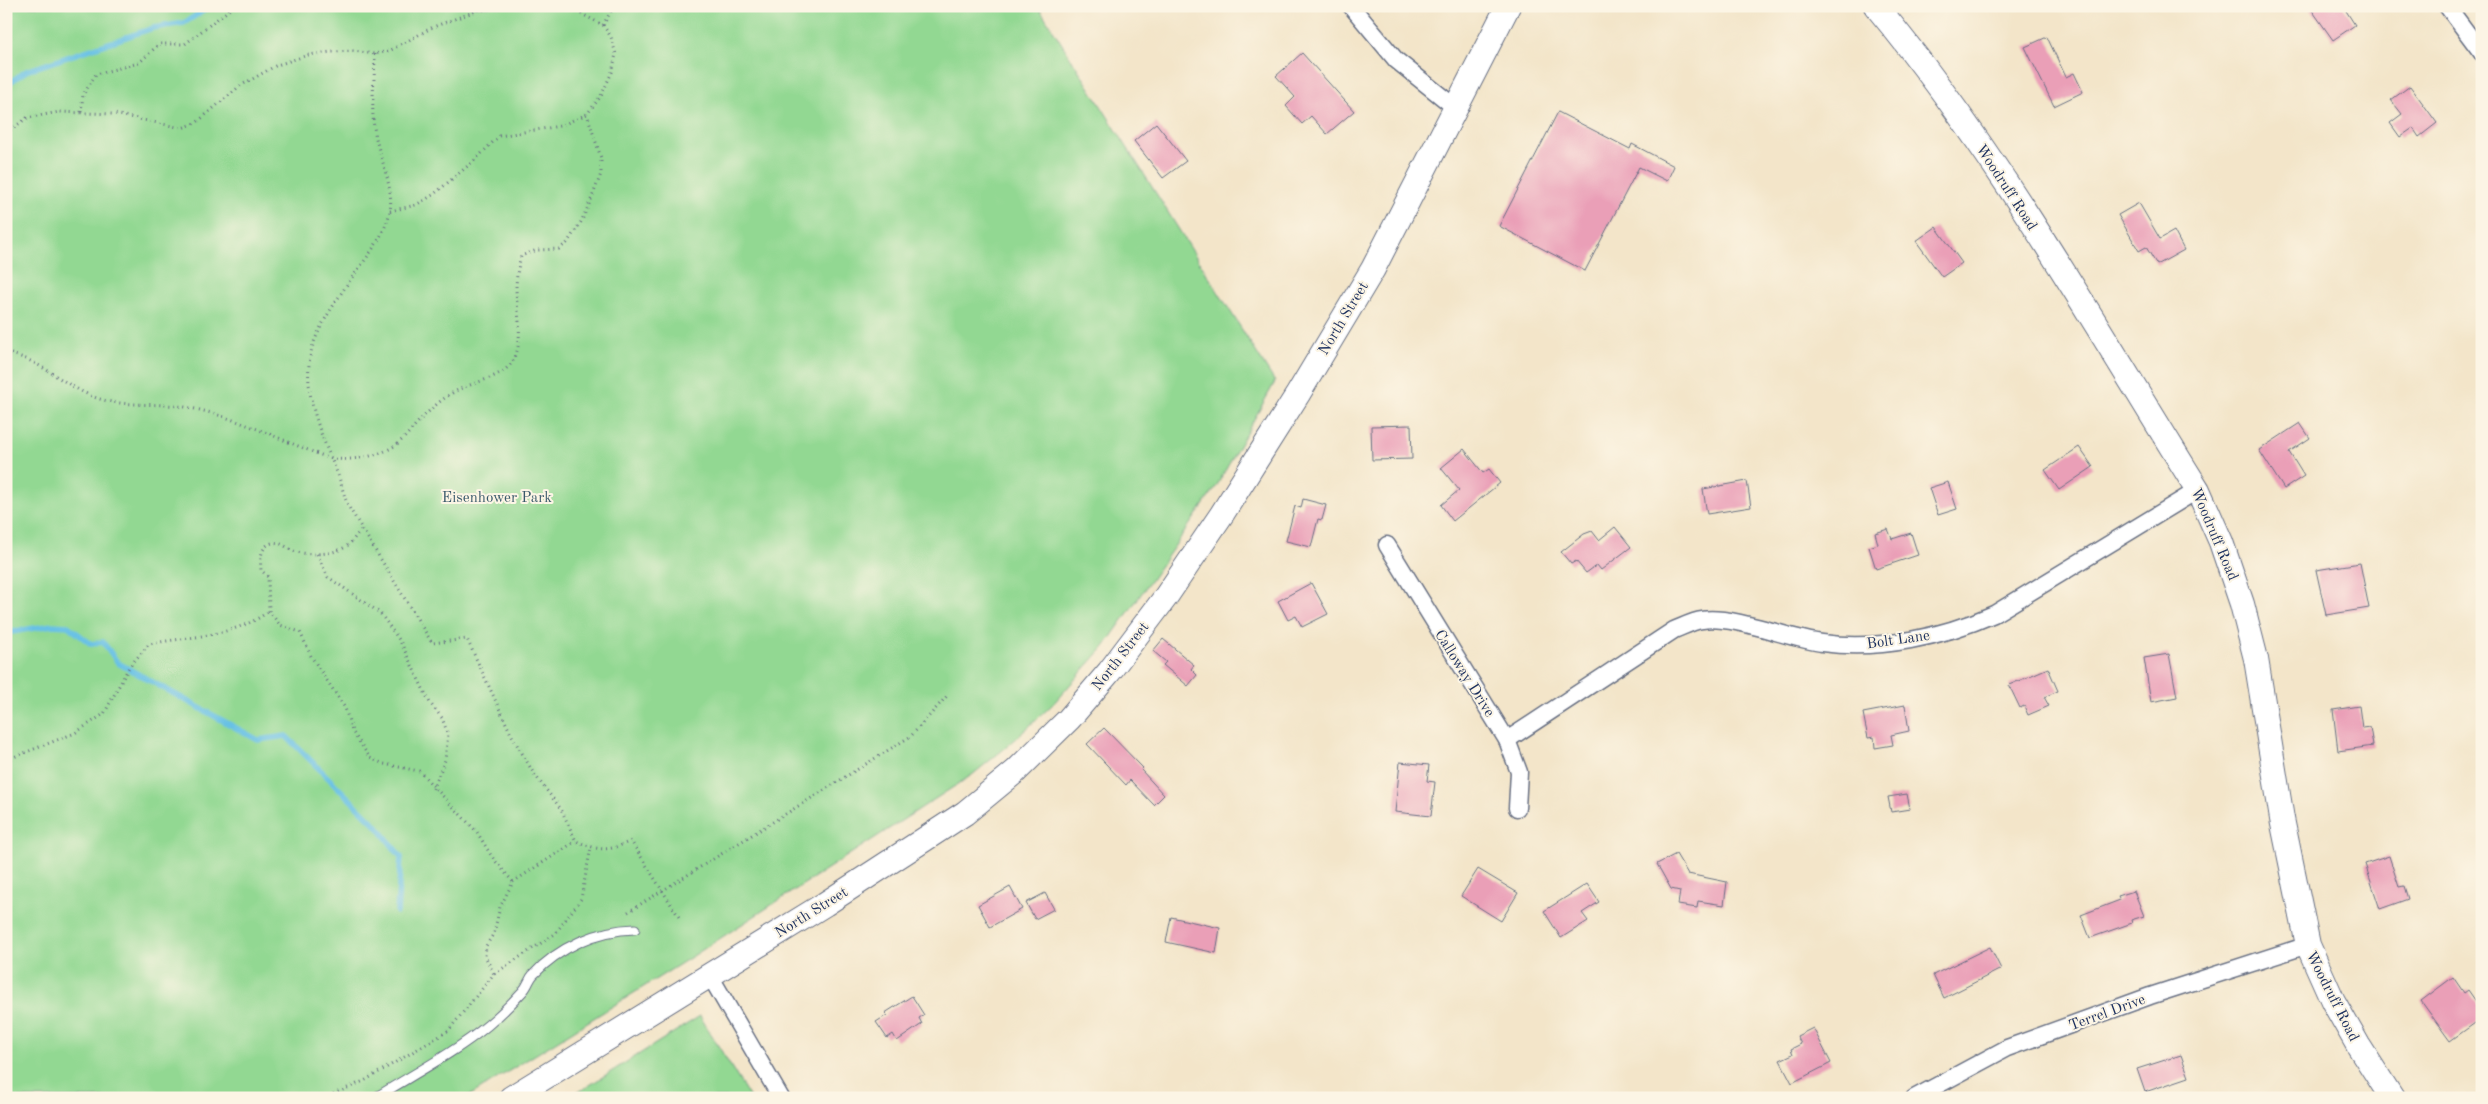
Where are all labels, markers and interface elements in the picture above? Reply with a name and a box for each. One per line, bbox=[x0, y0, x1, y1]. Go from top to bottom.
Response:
street label: Woodruff Road bbox=[1972, 142, 2039, 234]
street label: North Street bbox=[1317, 280, 1372, 358]
street label: Woodruff Road bbox=[2187, 486, 2240, 583]
park label: Eisenhower Park bbox=[442, 491, 552, 506]
street label: North Street bbox=[1090, 620, 1152, 694]
street label: Calloway Drive bbox=[1431, 628, 1496, 720]
street label: Bolt Lane bbox=[1866, 629, 1931, 652]
street label: North Street bbox=[773, 885, 851, 941]
street label: Woodruff Road bbox=[2303, 949, 2361, 1044]
street label: Terrel Drive bbox=[2067, 993, 2148, 1034]

